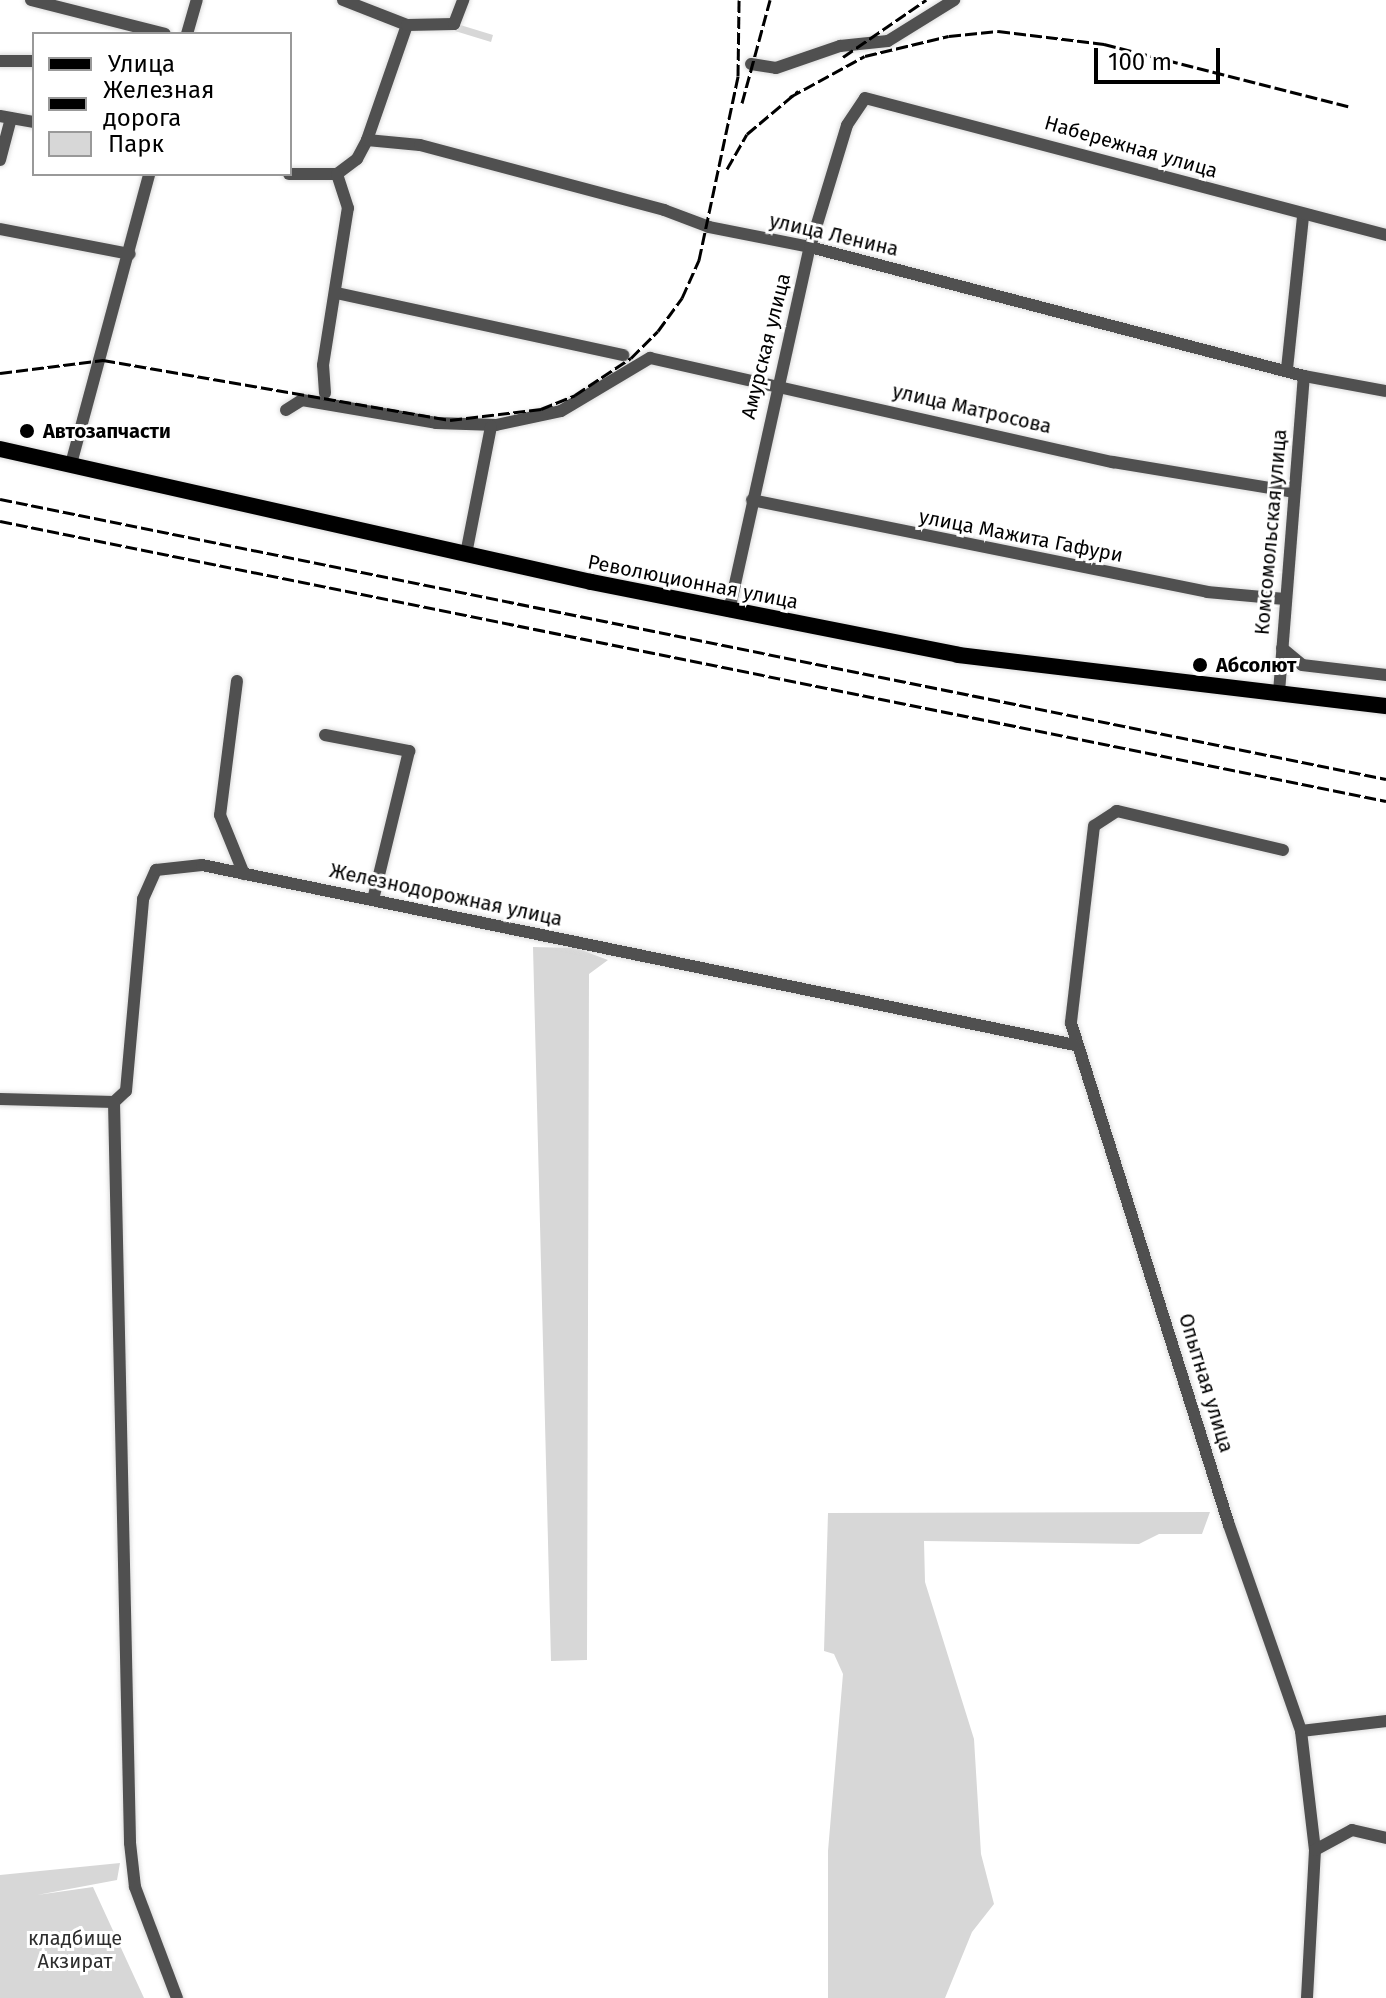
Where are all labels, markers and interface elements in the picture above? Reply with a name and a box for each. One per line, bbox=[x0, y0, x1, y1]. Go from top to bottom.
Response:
legend bbox=[32, 32, 292, 176]
scale bar bbox=[1098, 32, 1224, 82]
text: 100 m bbox=[1108, 48, 1172, 76]
text: Улица bbox=[108, 50, 175, 78]
text: Железная дорога bbox=[103, 76, 214, 132]
street label: Набережная улица bbox=[1042, 111, 1220, 183]
text: Парк bbox=[108, 130, 164, 158]
street label: улица Ленина bbox=[767, 208, 901, 262]
street label: Амурская улица bbox=[736, 271, 796, 421]
street label: улица Матросова bbox=[890, 379, 1054, 439]
place label: Автозапчасти bbox=[43, 419, 171, 443]
marker: Автозапчасти bbox=[18, 422, 36, 440]
street label: Комсомольская улица bbox=[1250, 428, 1292, 636]
street label: улица Мажита Гафури bbox=[917, 504, 1125, 568]
street label: Революционная улица bbox=[586, 550, 800, 614]
place label: Абсолют bbox=[1216, 653, 1296, 677]
marker: Абсолют bbox=[1191, 656, 1209, 674]
street label: Железнодорожная улица bbox=[327, 859, 565, 931]
street label: Опытная улица bbox=[1173, 1311, 1239, 1455]
park label: кладбище Акзират bbox=[28, 1927, 122, 1974]

